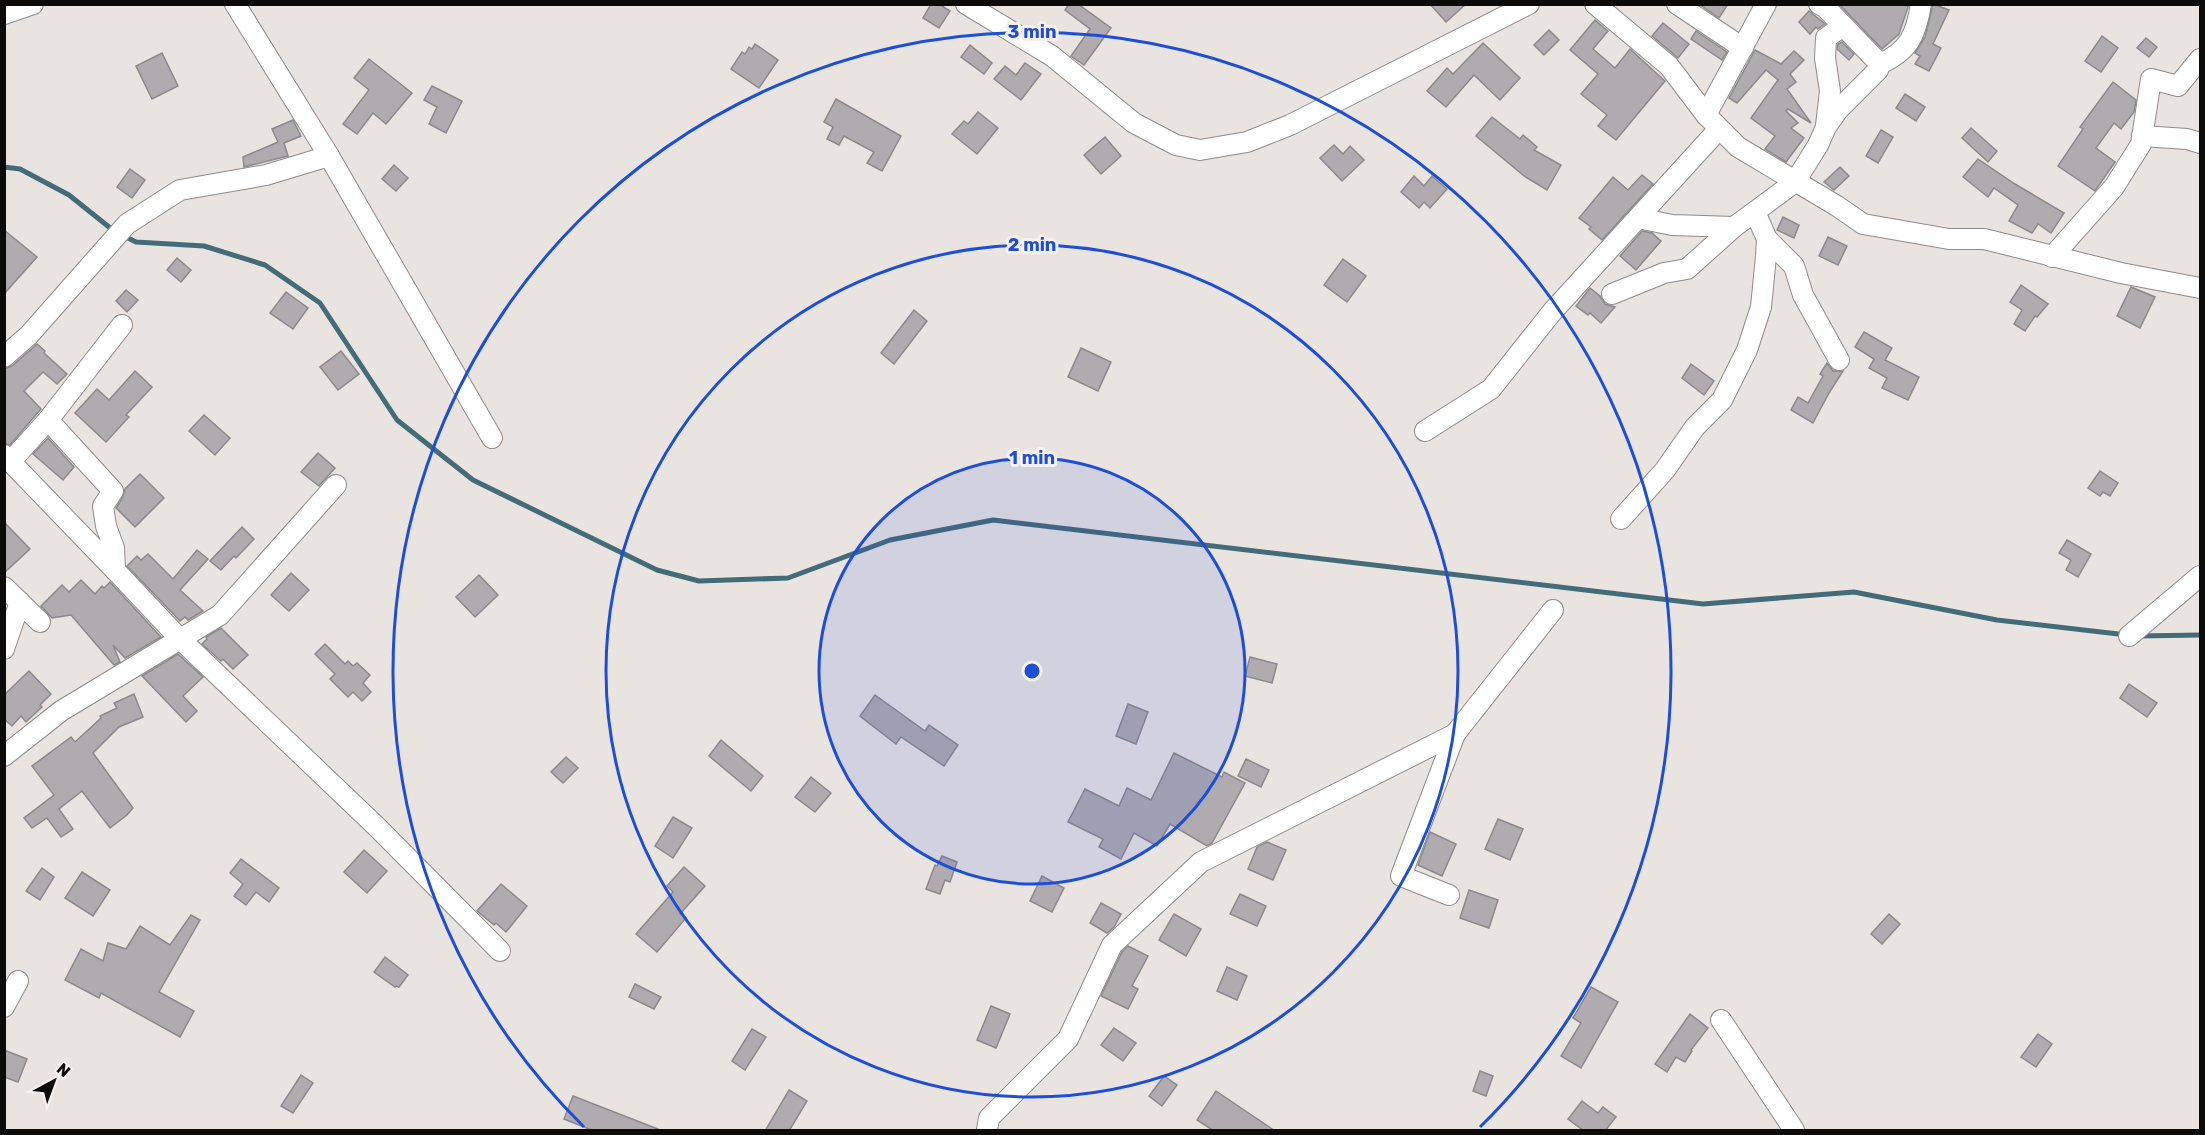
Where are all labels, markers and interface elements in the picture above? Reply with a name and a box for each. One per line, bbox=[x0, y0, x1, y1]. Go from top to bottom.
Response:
text: 3 min bbox=[1008, 21, 1056, 43]
text: 2 min bbox=[1008, 234, 1056, 256]
text: 1 min bbox=[1009, 447, 1055, 469]
centre of rings bbox=[1022, 661, 1042, 681]
north arrow bbox=[24, 1051, 84, 1111]
text: N bbox=[53, 1059, 74, 1081]

